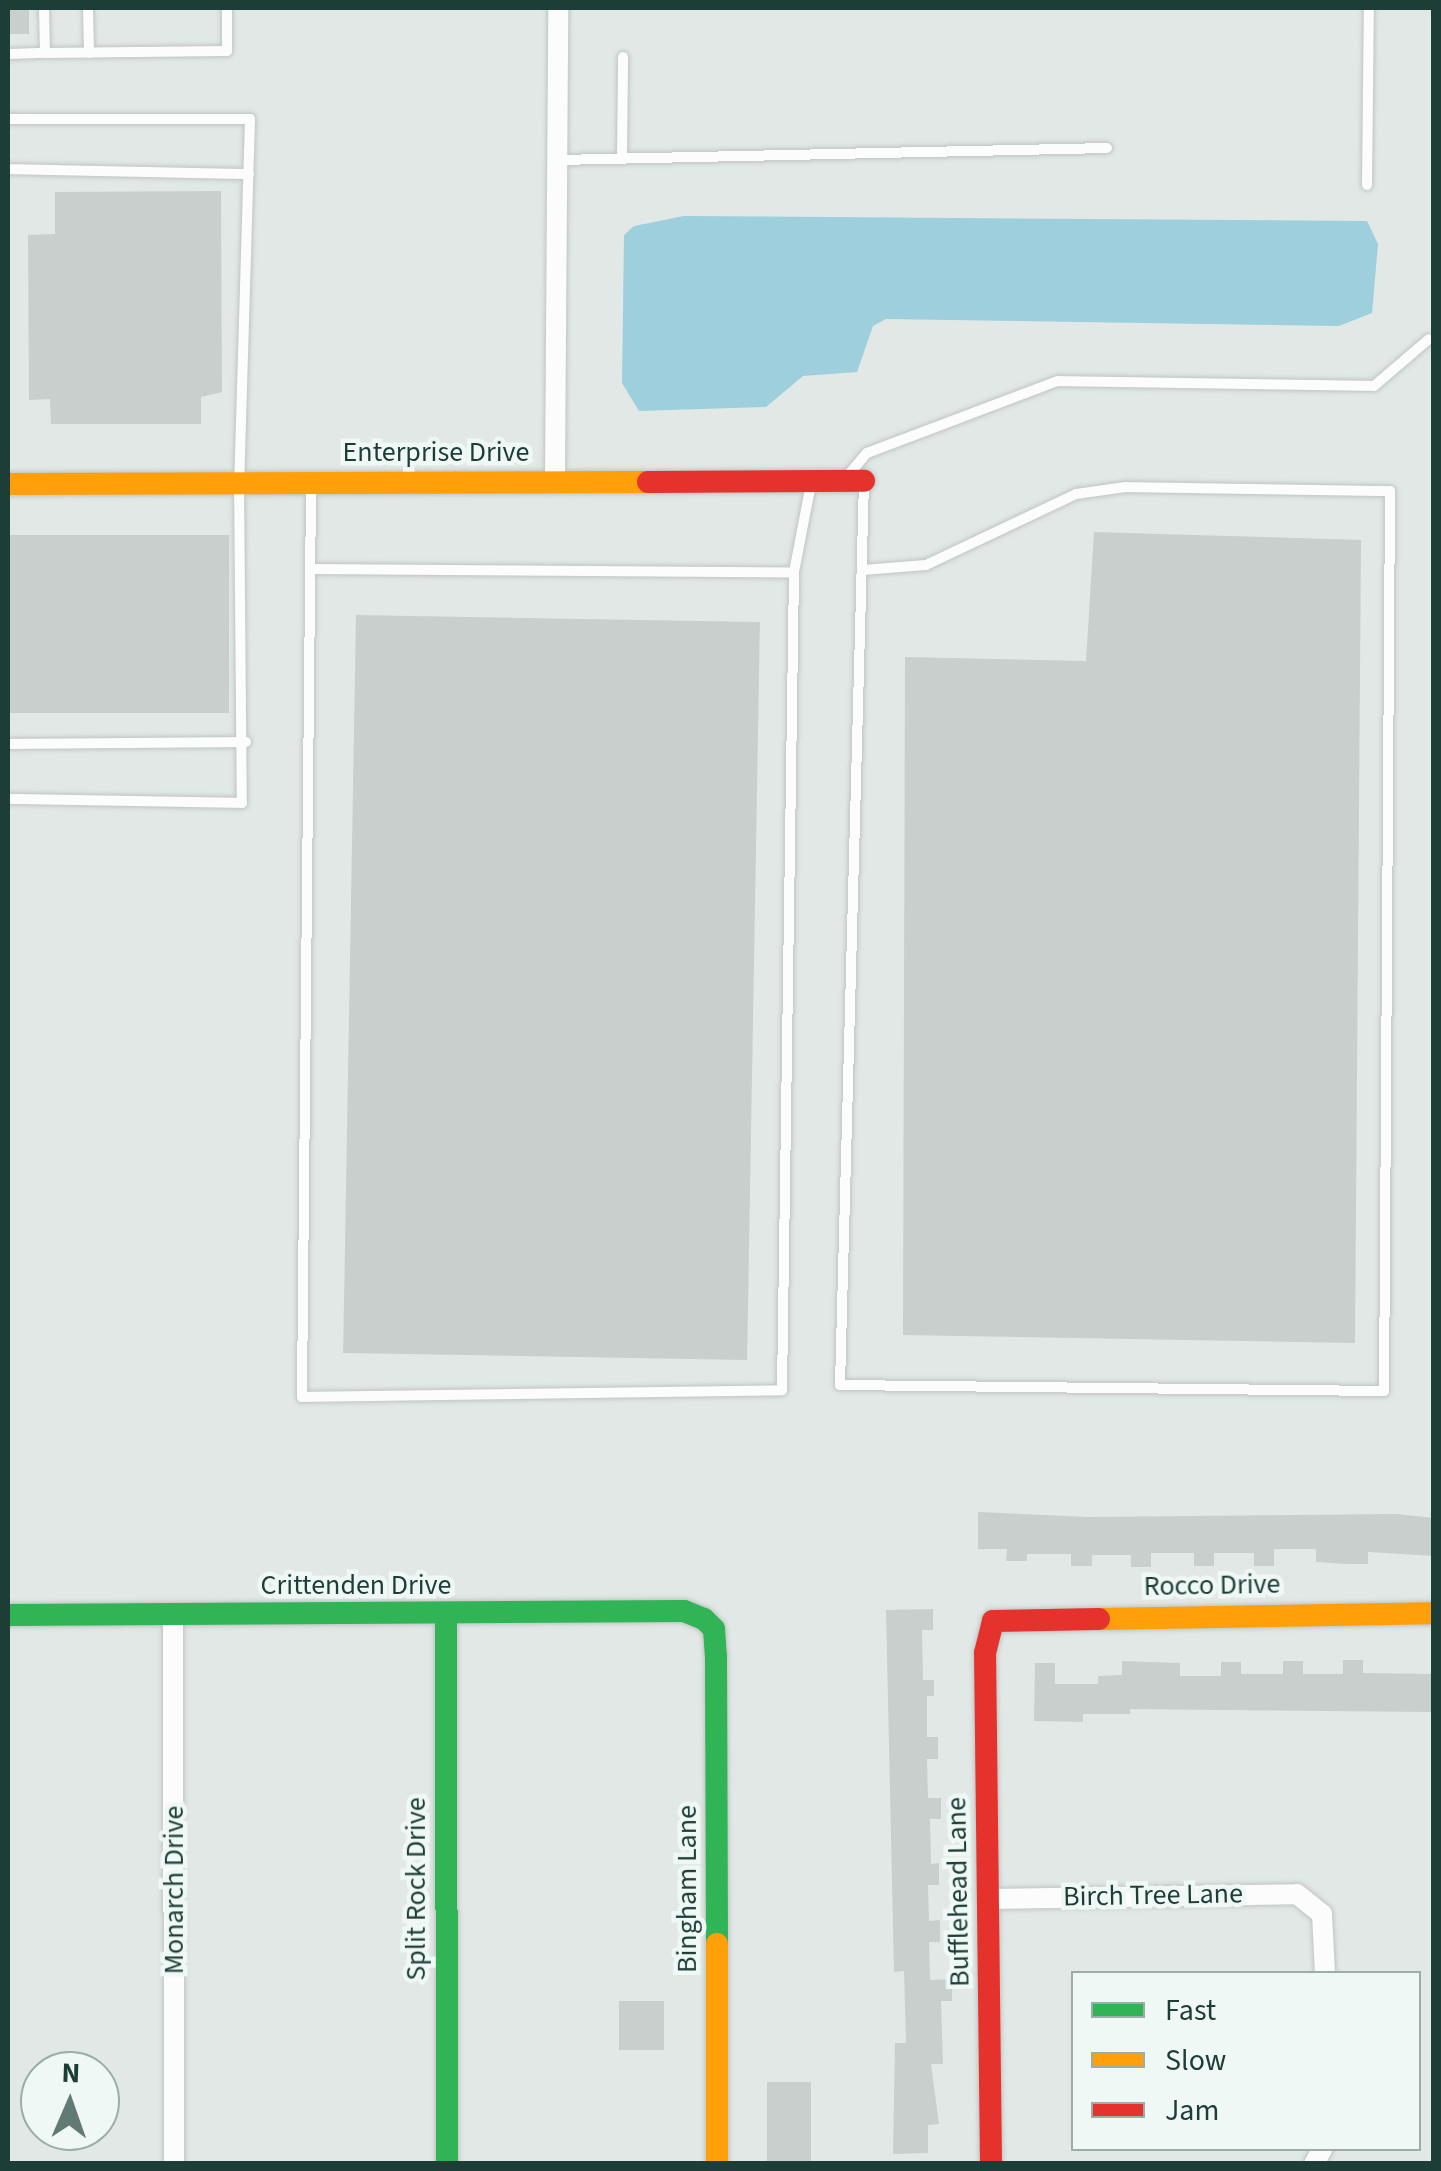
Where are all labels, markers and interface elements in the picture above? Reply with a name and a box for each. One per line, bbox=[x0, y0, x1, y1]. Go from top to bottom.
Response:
street label: Enterprise Drive bbox=[343, 435, 529, 469]
street label: Rocco Drive bbox=[1143, 1567, 1281, 1603]
street label: Crittenden Drive bbox=[261, 1568, 451, 1602]
street label: Split Rock Drive bbox=[399, 1797, 433, 1981]
street label: Bufflehead Lane bbox=[940, 1797, 976, 1987]
street label: Bingham Lane bbox=[670, 1805, 704, 1973]
street label: Monarch Drive bbox=[157, 1806, 191, 1974]
street label: Birch Tree Lane bbox=[1063, 1877, 1243, 1913]
legend bbox=[1071, 1971, 1421, 2151]
text: Fast bbox=[1165, 1989, 1216, 2032]
text: Slow bbox=[1165, 2039, 1226, 2082]
north arrow bbox=[20, 2051, 120, 2151]
text: N bbox=[61, 2053, 81, 2093]
text: Jam bbox=[1165, 2089, 1219, 2132]

